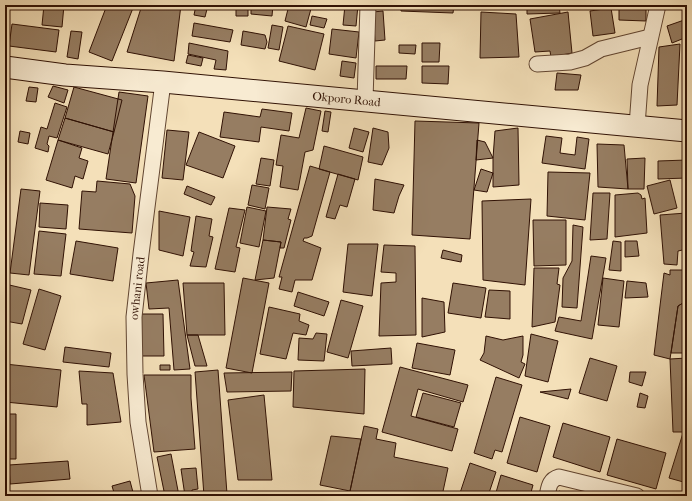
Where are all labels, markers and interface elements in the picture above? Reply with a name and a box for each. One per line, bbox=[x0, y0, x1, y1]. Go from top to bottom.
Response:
street label: Okporo Road bbox=[312, 89, 382, 109]
street label: owhani road bbox=[127, 256, 148, 321]

